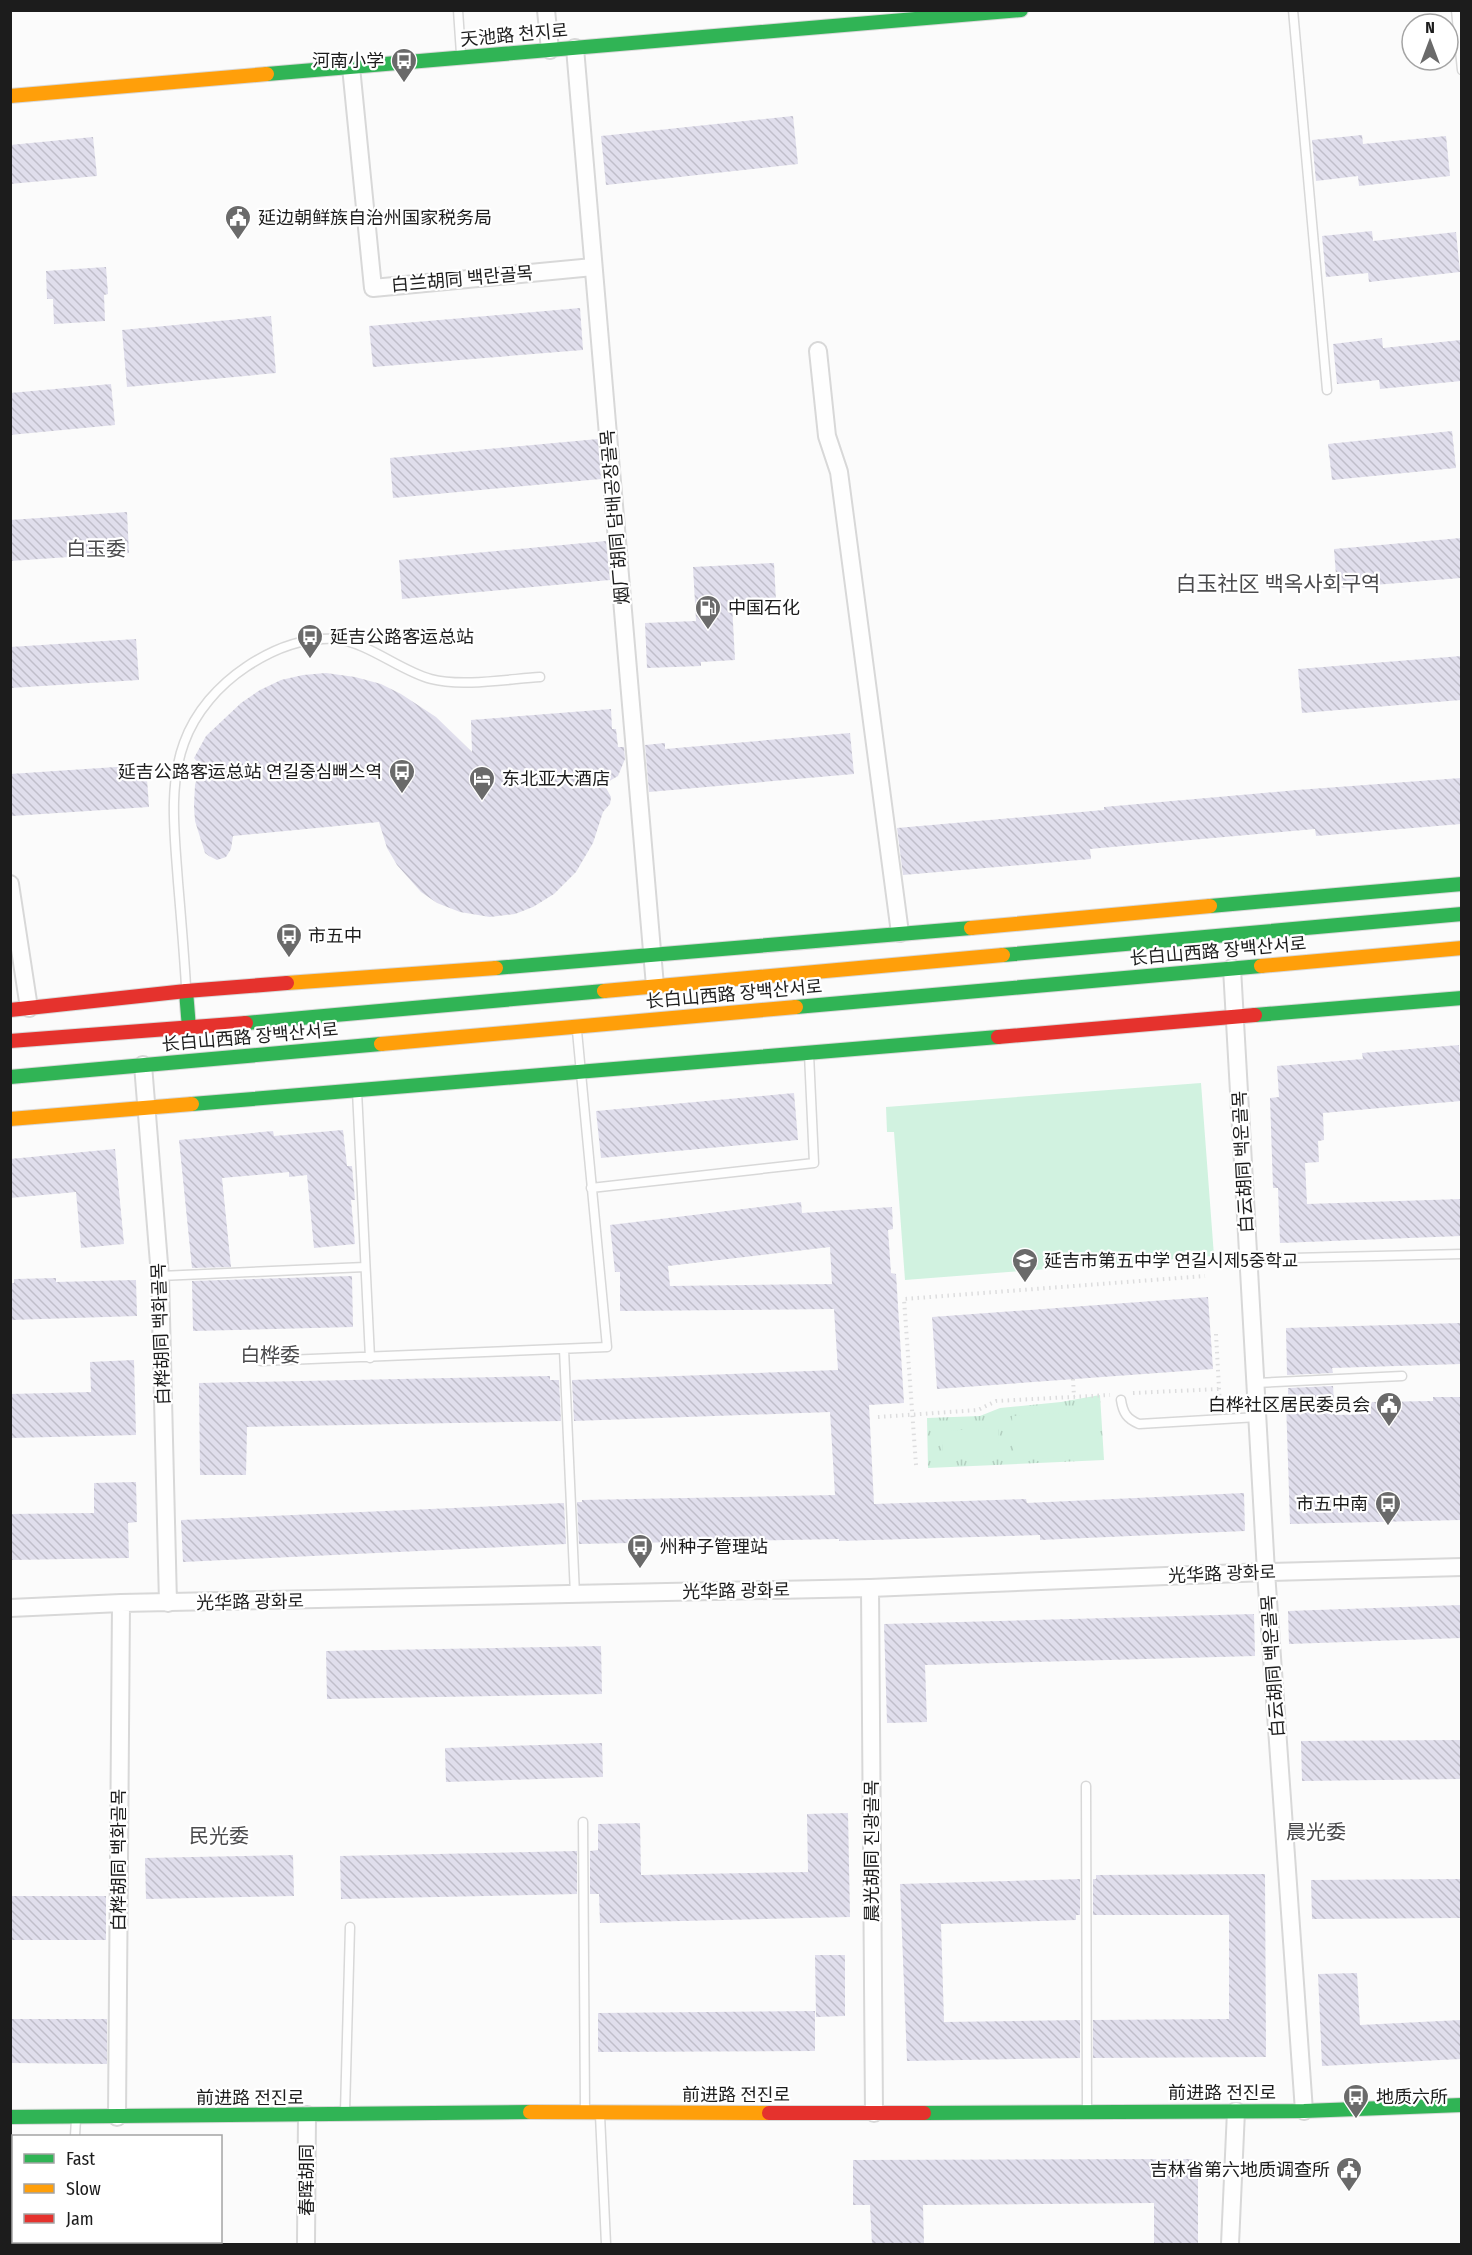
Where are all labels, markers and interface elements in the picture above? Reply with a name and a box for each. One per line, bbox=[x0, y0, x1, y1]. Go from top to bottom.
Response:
north arrow bbox=[1400, 12, 1460, 72]
text: N bbox=[1425, 18, 1435, 37]
street label: 天池路 천지로 bbox=[459, 19, 569, 51]
bus stop icon: 河南小学 bbox=[389, 46, 419, 84]
place label: 河南小学 bbox=[312, 50, 384, 72]
public building icon: 延边朝鲜族自治州国家税务局 bbox=[223, 203, 253, 241]
place label: 延边朝鲜族自治州国家税务局 bbox=[258, 207, 492, 229]
street label: 白兰胡同 백란골목 bbox=[390, 262, 534, 296]
street label: 烟厂胡同 담배공장골목 bbox=[596, 429, 634, 605]
district label: 白玉委 bbox=[66, 537, 126, 561]
district label: 白玉社区 백옥사회구역 bbox=[1176, 571, 1380, 597]
fuel station icon: 中国石化 bbox=[693, 593, 723, 631]
place label: 中国石化 bbox=[728, 597, 800, 619]
bus stop icon: 延吉公路客运总站 bbox=[295, 622, 325, 660]
place label: 延吉公路客运总站 bbox=[330, 626, 474, 648]
bus stop icon: 延吉公路客运总站 연길중심뻐스역 bbox=[387, 757, 417, 795]
place label: 延吉公路客运总站 연길중심뻐스역 bbox=[118, 761, 382, 783]
hotel icon: 东北亚大酒店 bbox=[467, 764, 497, 802]
place label: 东北亚大酒店 bbox=[502, 768, 610, 790]
bus stop icon: 市五中 bbox=[274, 921, 304, 959]
place label: 市五中 bbox=[308, 925, 362, 947]
street label: 长白山西路 장백산서로 bbox=[1129, 932, 1307, 970]
street label: 长白山西路 장백산서로 bbox=[645, 975, 823, 1013]
street label: 长白山西路 장백산서로 bbox=[161, 1018, 339, 1056]
street label: 白云胡同 백운골목 bbox=[1228, 1090, 1258, 1234]
school or university icon: 延吉市第五中学 연길시제5중학교 bbox=[1010, 1246, 1040, 1284]
place label: 延吉市第五中学 연길시제5중학교 bbox=[1044, 1250, 1298, 1272]
street label: 白桦胡同 백화골목 bbox=[148, 1262, 174, 1406]
district label: 白桦委 bbox=[240, 1343, 300, 1367]
public building icon: 白桦社区居民委员会 bbox=[1374, 1390, 1404, 1428]
place label: 白桦社区居民委员会 bbox=[1208, 1394, 1370, 1416]
bus stop icon: 市五中南 bbox=[1373, 1489, 1403, 1527]
place label: 市五中南 bbox=[1296, 1493, 1368, 1515]
bus stop icon: 州种子管理站 bbox=[625, 1532, 655, 1570]
place label: 州种子管理站 bbox=[660, 1536, 768, 1558]
street label: 光华路 광화로 bbox=[1168, 1561, 1276, 1587]
street label: 光华路 광화로 bbox=[682, 1579, 790, 1603]
street label: 光华路 광화로 bbox=[196, 1590, 304, 1614]
street label: 白云胡同 백운골목 bbox=[1257, 1594, 1289, 1738]
street label: 晨光胡同 진광골목 bbox=[861, 1780, 883, 1922]
street label: 白桦胡同 백화골목 bbox=[108, 1789, 130, 1931]
district label: 晨光委 bbox=[1286, 1820, 1346, 1844]
district label: 民光委 bbox=[189, 1824, 249, 1848]
street label: 前进路 전진로 bbox=[1168, 2082, 1276, 2104]
bus stop icon: 地质六所 bbox=[1341, 2082, 1371, 2120]
street label: 前进路 전진로 bbox=[682, 2084, 790, 2106]
place label: 地质六所 bbox=[1376, 2086, 1448, 2108]
street label: 前进路 전진로 bbox=[196, 2087, 304, 2109]
legend bbox=[12, 2135, 222, 2243]
street label: 春晖胡同 bbox=[296, 2144, 318, 2216]
text: Fast bbox=[66, 2148, 95, 2170]
public building icon: 吉林省第六地质调查所 bbox=[1334, 2155, 1364, 2193]
place label: 吉林省第六地质调查所 bbox=[1150, 2159, 1330, 2181]
text: Slow bbox=[66, 2178, 101, 2200]
text: Jam bbox=[66, 2208, 94, 2230]

